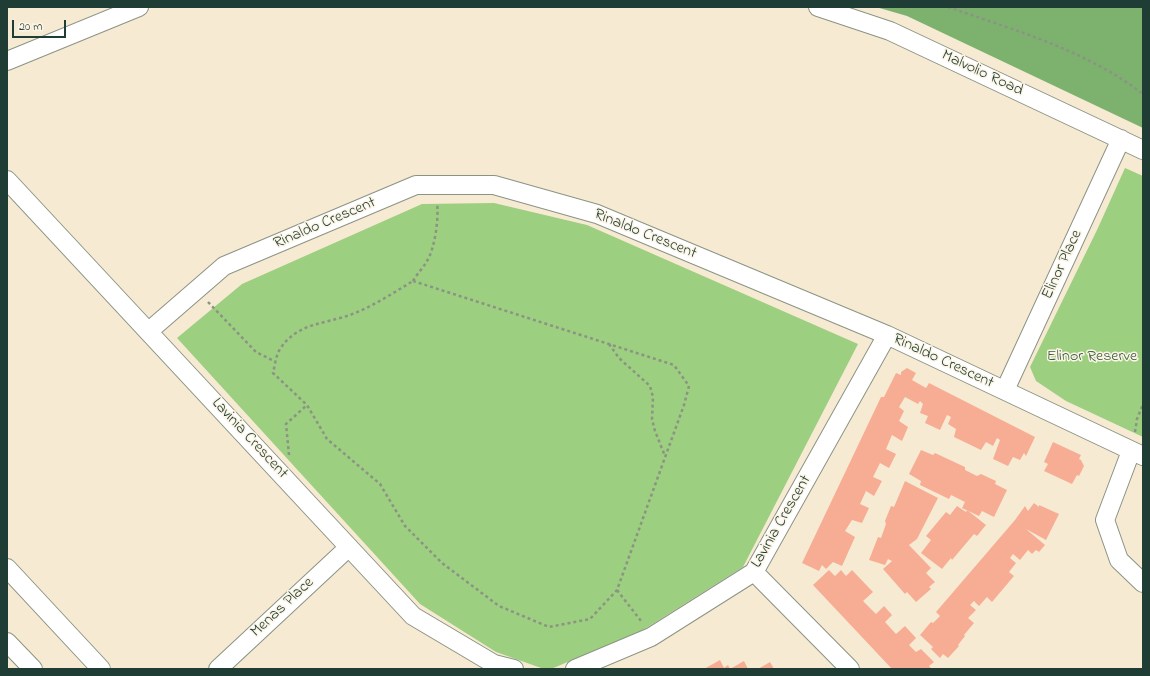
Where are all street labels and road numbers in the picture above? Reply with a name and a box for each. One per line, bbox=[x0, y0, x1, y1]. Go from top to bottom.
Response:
street label: Malvolio Road bbox=[938, 47, 1026, 101]
street label: Rinaldo Crescent bbox=[271, 194, 379, 254]
street label: Rinaldo Crescent bbox=[591, 206, 699, 264]
street label: Elinor Place bbox=[1039, 227, 1087, 303]
street label: Rinaldo Crescent bbox=[890, 330, 996, 394]
street label: Lavinia Crescent bbox=[207, 395, 291, 483]
street label: Lavinia Crescent bbox=[748, 472, 816, 572]
street label: Menas Place bbox=[247, 574, 319, 642]

